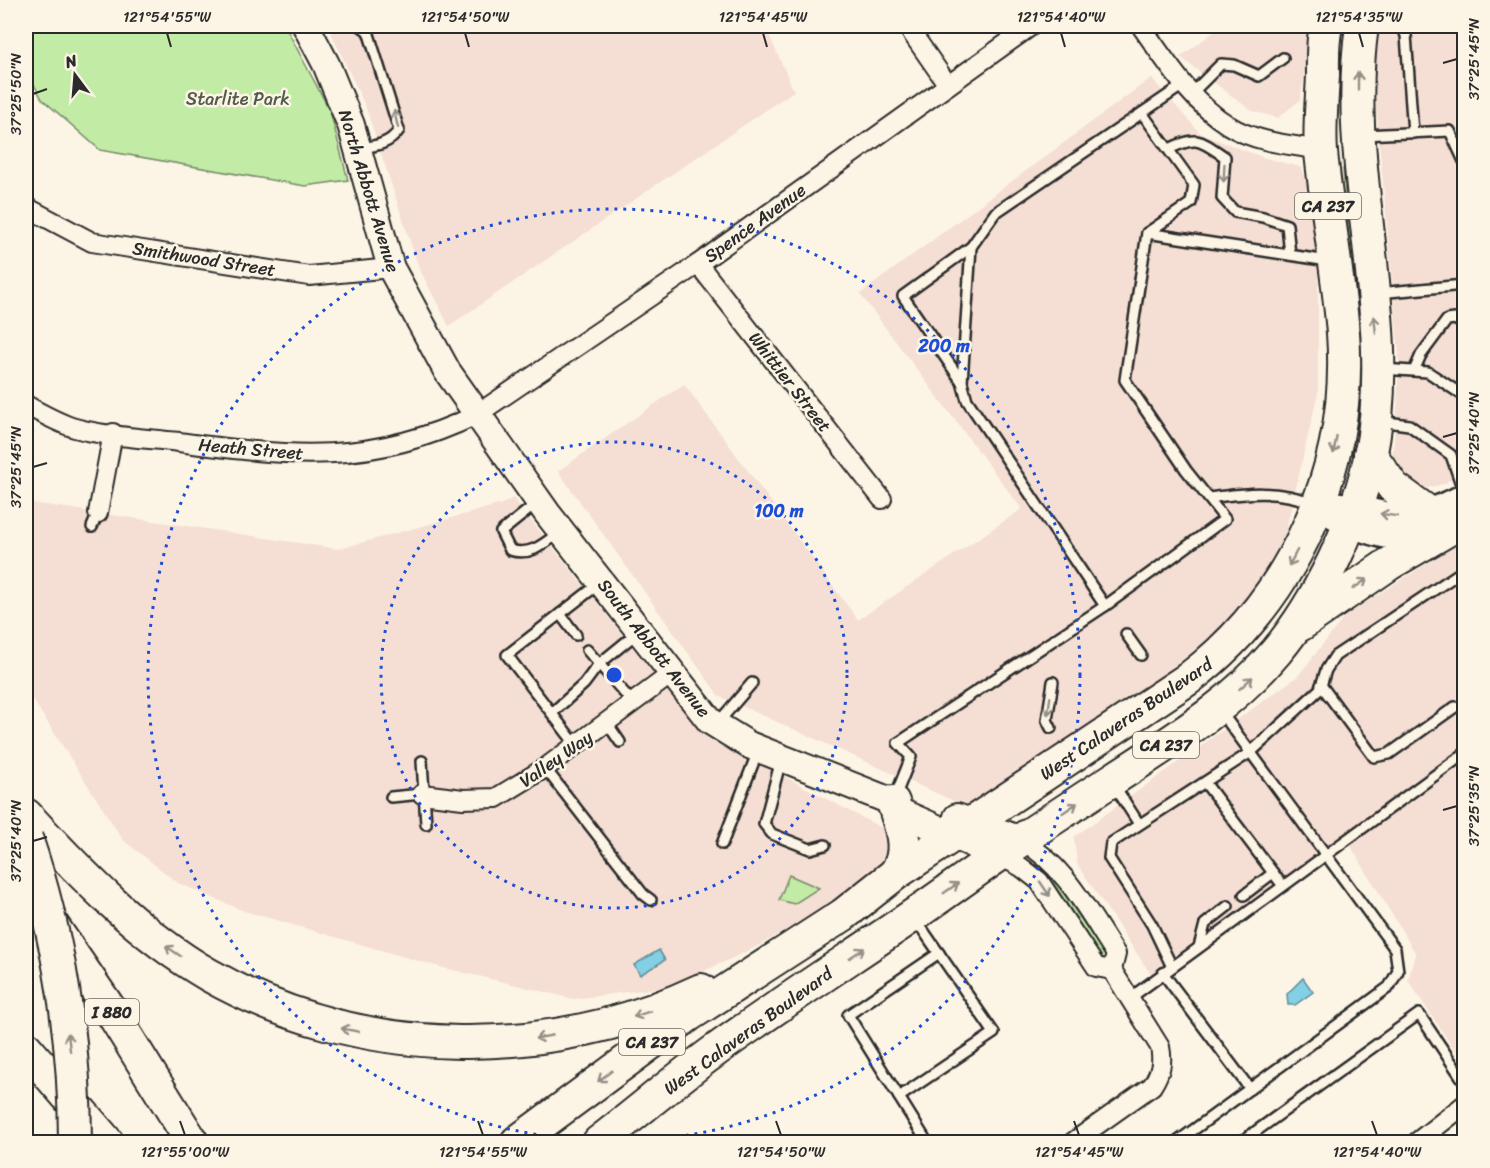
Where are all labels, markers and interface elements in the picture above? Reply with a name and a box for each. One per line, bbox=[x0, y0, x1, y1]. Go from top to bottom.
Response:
text: 121°54'55"W bbox=[123, 4, 212, 30]
text: 121°54'50"W bbox=[421, 4, 510, 30]
text: 121°54'45"W bbox=[719, 4, 808, 30]
text: 121°54'40"W bbox=[1017, 4, 1106, 30]
text: 121°54'35"W bbox=[1315, 4, 1403, 30]
text: 37°25'45"N bbox=[1461, 18, 1487, 100]
north arrow bbox=[45, 45, 105, 105]
text: N bbox=[61, 45, 81, 77]
text: 37°25'50"N bbox=[3, 52, 29, 135]
one-way arrow bbox=[1352, 71, 1364, 91]
park label: Starlite Park bbox=[186, 83, 290, 115]
street label: North Abbott Avenue bbox=[329, 106, 409, 276]
one-way arrow bbox=[390, 110, 402, 129]
one-way arrow bbox=[1219, 162, 1230, 182]
street label: Spence Avenue bbox=[697, 175, 813, 271]
road number: CA 237 bbox=[1295, 193, 1361, 219]
street label: Smithwood Street bbox=[130, 232, 278, 286]
one-way arrow bbox=[1369, 316, 1380, 336]
street label: Whittier Street bbox=[740, 324, 840, 440]
text: 200 m bbox=[917, 330, 970, 362]
text: 37°25'40"N bbox=[1461, 391, 1487, 474]
text: 37°25'45"N bbox=[3, 426, 29, 508]
street label: Heath Street bbox=[197, 428, 305, 470]
one-way arrow bbox=[1329, 435, 1340, 454]
text: 100 m bbox=[755, 495, 804, 527]
one-way arrow bbox=[1380, 510, 1399, 521]
one-way arrow bbox=[1287, 549, 1299, 566]
street label: South Abbott Avenue bbox=[589, 571, 719, 725]
one-way arrow bbox=[1351, 578, 1368, 590]
street label: West Calaveras Boulevard bbox=[1033, 648, 1220, 789]
centre of rings bbox=[604, 665, 624, 685]
one-way arrow bbox=[1238, 676, 1253, 690]
one-way arrow bbox=[1044, 695, 1055, 715]
street label: Valley Way bbox=[512, 721, 600, 796]
road number: CA 237 bbox=[1133, 732, 1199, 758]
text: 37°25'35"N bbox=[1461, 765, 1487, 846]
text: 37°25'40"N bbox=[3, 799, 29, 882]
one-way arrow bbox=[1061, 802, 1078, 814]
one-way arrow bbox=[1039, 881, 1051, 897]
one-way arrow bbox=[943, 882, 959, 894]
one-way arrow bbox=[166, 945, 182, 957]
one-way arrow bbox=[848, 947, 865, 959]
street label: West Calaveras Boulevard bbox=[656, 957, 841, 1104]
road number: I 880 bbox=[85, 999, 139, 1025]
one-way arrow bbox=[633, 1009, 652, 1020]
one-way arrow bbox=[341, 1024, 360, 1035]
road number: CA 237 bbox=[619, 1029, 685, 1055]
one-way arrow bbox=[535, 1032, 554, 1043]
one-way arrow bbox=[63, 1033, 74, 1053]
one-way arrow bbox=[597, 1069, 613, 1082]
text: 121°55'00"W bbox=[141, 1139, 230, 1165]
text: 121°54'55"W bbox=[439, 1139, 528, 1165]
text: 121°54'50"W bbox=[737, 1139, 826, 1165]
text: 121°54'45"W bbox=[1035, 1139, 1124, 1165]
text: 121°54'40"W bbox=[1333, 1139, 1422, 1165]

